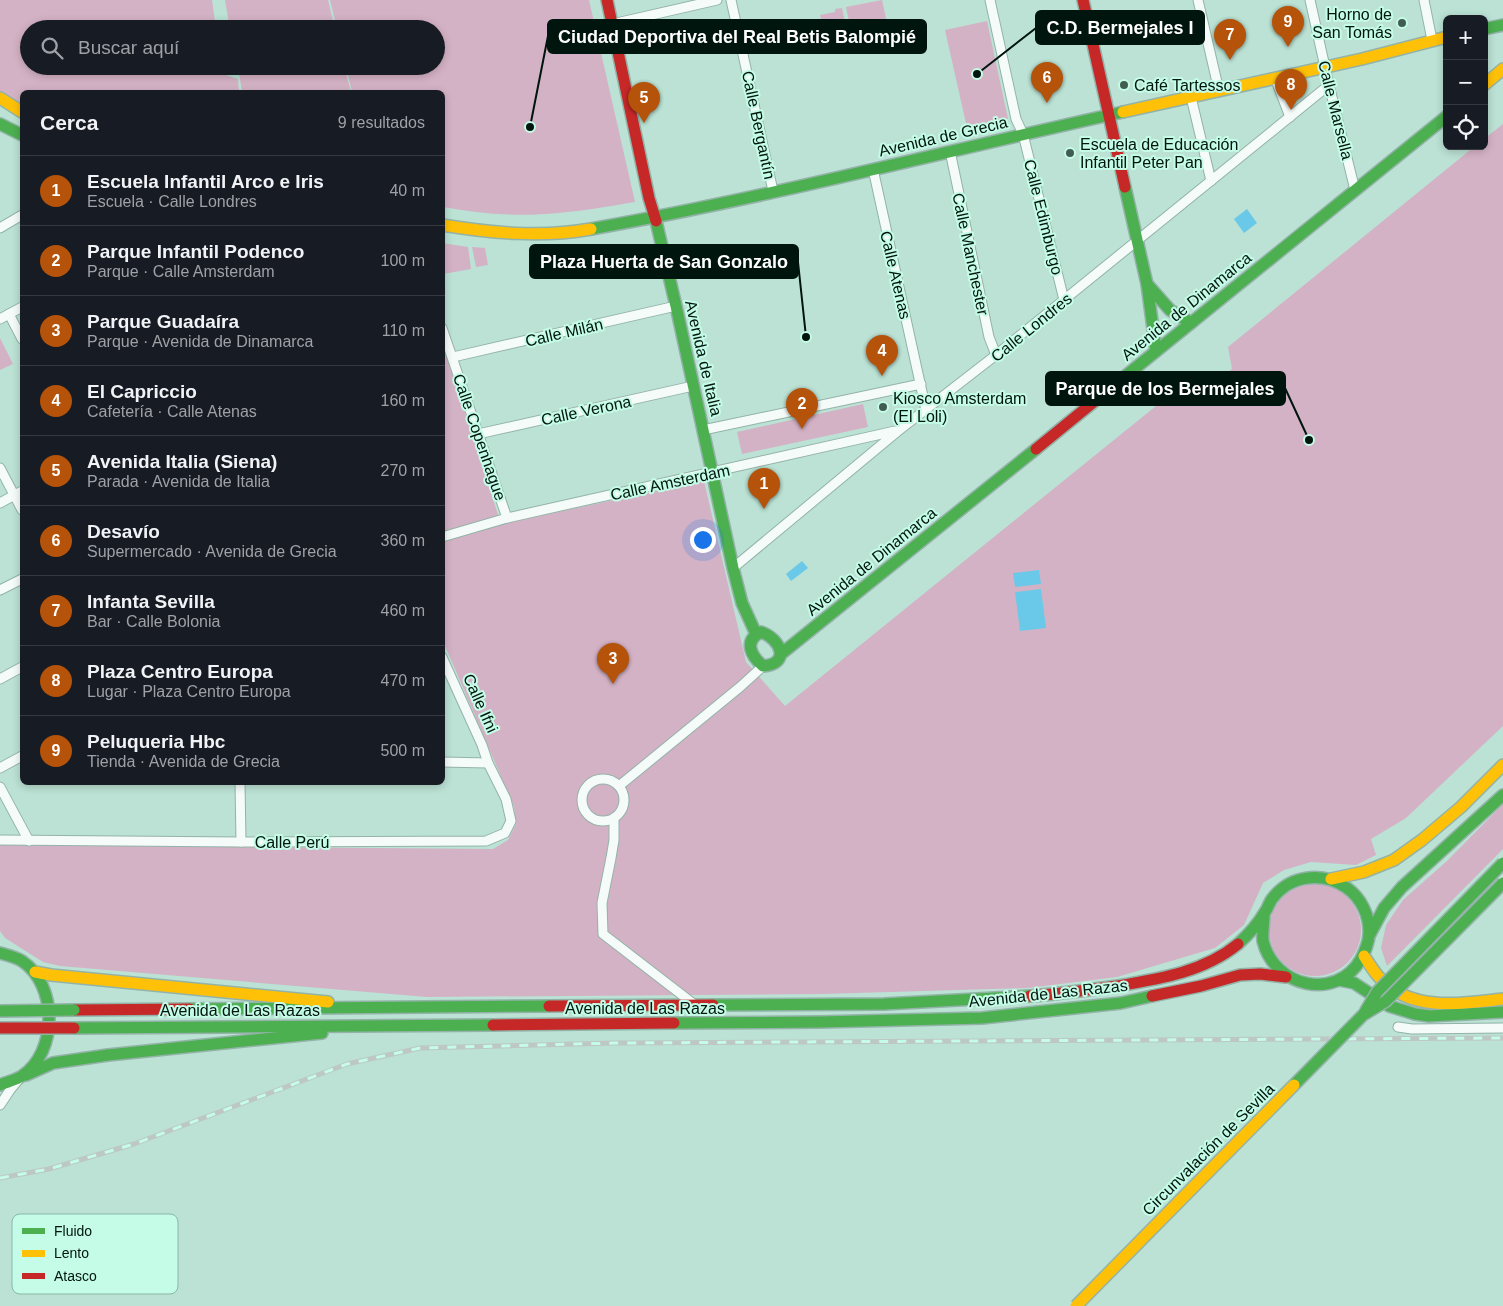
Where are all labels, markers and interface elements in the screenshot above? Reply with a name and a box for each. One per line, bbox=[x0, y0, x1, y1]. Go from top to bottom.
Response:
pin: 9 bbox=[1272, 6, 1304, 47]
place label: Horno de San Tomás bbox=[1312, 6, 1392, 41]
callout: C.D. Bermejales I bbox=[1036, 11, 1204, 44]
map controls bbox=[1443, 15, 1488, 150]
button: + bbox=[1443, 15, 1488, 60]
marker: Horno de San Tomás bbox=[1396, 17, 1408, 29]
text: C.D. Bermejales I bbox=[1046, 18, 1194, 38]
pin: 7 bbox=[1214, 19, 1246, 60]
search box bbox=[20, 20, 445, 75]
callout: Ciudad Deportiva del Real Betis Balompié bbox=[548, 20, 926, 53]
text: Ciudad Deportiva del Real Betis Balompié bbox=[558, 27, 916, 47]
icon: search bbox=[38, 34, 66, 62]
text: Buscar aquí bbox=[78, 37, 179, 58]
street label: Calle Marsella bbox=[1315, 59, 1356, 161]
button: − bbox=[1443, 60, 1488, 105]
pin: 6 bbox=[1031, 62, 1063, 103]
street label: Calle Bergantín bbox=[739, 69, 778, 181]
pin: 8 bbox=[1275, 69, 1307, 110]
place label: Café Tartessos bbox=[1134, 77, 1240, 94]
marker: Café Tartessos bbox=[1118, 79, 1130, 91]
pin: 5 bbox=[628, 82, 660, 123]
button: locate bbox=[1443, 105, 1488, 150]
text: Cerca bbox=[40, 111, 98, 134]
street label: Avenida de Grecia bbox=[877, 113, 1009, 160]
text: 9 resultados bbox=[338, 114, 425, 131]
place label: Escuela de Educación Infantil Peter Pan bbox=[1080, 136, 1238, 171]
marker: Escuela de Educación Infantil Peter Pan bbox=[1064, 147, 1076, 159]
street label: Calle Edimburgo bbox=[1021, 158, 1066, 277]
text: Escuela Infantil Arco e Iris bbox=[87, 171, 324, 192]
text: 1 bbox=[52, 182, 60, 199]
text: 40 m bbox=[389, 182, 425, 199]
street label: Calle Manchester bbox=[949, 191, 992, 317]
text: Escuela · Calle Londres bbox=[87, 193, 257, 210]
street label: Calle Atenas bbox=[877, 229, 914, 321]
text: Parque Infantil Podenco bbox=[87, 241, 304, 262]
callout: Plaza Huerta de San Gonzalo bbox=[530, 245, 798, 278]
street label: Avenida de Dinamarca bbox=[1118, 249, 1255, 364]
text: 2 bbox=[52, 252, 60, 269]
text: 100 m bbox=[381, 252, 425, 269]
text: Plaza Huerta de San Gonzalo bbox=[540, 252, 788, 272]
text: Parque · Calle Amsterdam bbox=[87, 263, 275, 280]
street label: Calle Londres bbox=[988, 290, 1075, 365]
street label: Avenida de Italia bbox=[682, 299, 725, 418]
text: Parque Guadaíra bbox=[87, 311, 239, 332]
street label: Calle Milán bbox=[524, 315, 605, 350]
text: 3 bbox=[52, 322, 60, 339]
text: 110 m bbox=[382, 322, 425, 339]
text: Parque · Avenida de Dinamarca bbox=[87, 333, 314, 350]
pin: 4 bbox=[866, 335, 898, 376]
street label: Calle Copenhague bbox=[450, 372, 509, 503]
callout: Parque de los Bermejales bbox=[1046, 372, 1285, 405]
text: Parque de los Bermejales bbox=[1055, 379, 1275, 399]
text: El Capriccio bbox=[87, 381, 197, 402]
pin: 2 bbox=[786, 388, 818, 429]
place label: Kiosco Amsterdam (El Loli) bbox=[893, 390, 1026, 425]
text: 4 bbox=[52, 392, 60, 409]
text: 160 m bbox=[381, 392, 425, 409]
street label: Calle Verona bbox=[540, 393, 633, 428]
marker: Kiosco Amsterdam (El Loli) bbox=[877, 401, 889, 413]
text: Cafetería · Calle Atenas bbox=[87, 403, 257, 420]
text: Avenida Italia (Siena) bbox=[87, 451, 277, 472]
text: 5 bbox=[52, 462, 60, 479]
text: 270 m bbox=[381, 462, 425, 479]
street label: Calle Amsterdam bbox=[609, 462, 731, 503]
pin: 1 bbox=[748, 468, 780, 509]
text: Parada · Avenida de Italia bbox=[87, 473, 270, 490]
street label: Avenida de Dinamarca bbox=[803, 504, 940, 619]
text: Desavío bbox=[87, 521, 160, 542]
your location bbox=[690, 527, 716, 553]
text: 6 bbox=[52, 532, 60, 549]
text: 360 m bbox=[381, 532, 425, 549]
text: Supermercado · Avenida de Grecia bbox=[87, 543, 337, 560]
text: Infanta Sevilla bbox=[87, 591, 215, 612]
text: 7 bbox=[52, 602, 60, 619]
text: 460 m bbox=[381, 602, 425, 619]
text: Bar · Calle Bolonia bbox=[87, 613, 220, 630]
pin: 3 bbox=[597, 643, 629, 684]
text: Plaza Centro Europa bbox=[87, 661, 273, 682]
street label: Calle Ifni bbox=[460, 671, 501, 735]
text: 8 bbox=[52, 672, 60, 689]
text: 470 m bbox=[381, 672, 425, 689]
text: Lugar · Plaza Centro Europa bbox=[87, 683, 291, 700]
text: Peluqueria Hbc bbox=[87, 731, 225, 752]
text: 9 bbox=[52, 742, 60, 759]
text: 500 m bbox=[381, 742, 425, 759]
text: Tienda · Avenida de Grecia bbox=[87, 753, 280, 770]
street label: Calle Perú bbox=[255, 834, 329, 851]
street label: Avenida de Las Razas bbox=[968, 977, 1128, 1010]
street label: Avenida de Las Razas bbox=[565, 1000, 725, 1017]
street label: Avenida de Las Razas bbox=[160, 1002, 320, 1019]
street label: Circunvalación de Sevilla bbox=[1139, 1080, 1278, 1219]
legend bbox=[12, 1214, 178, 1294]
text: Fluido bbox=[54, 1223, 92, 1239]
text: Lento bbox=[54, 1245, 89, 1261]
text: Atasco bbox=[54, 1268, 97, 1284]

